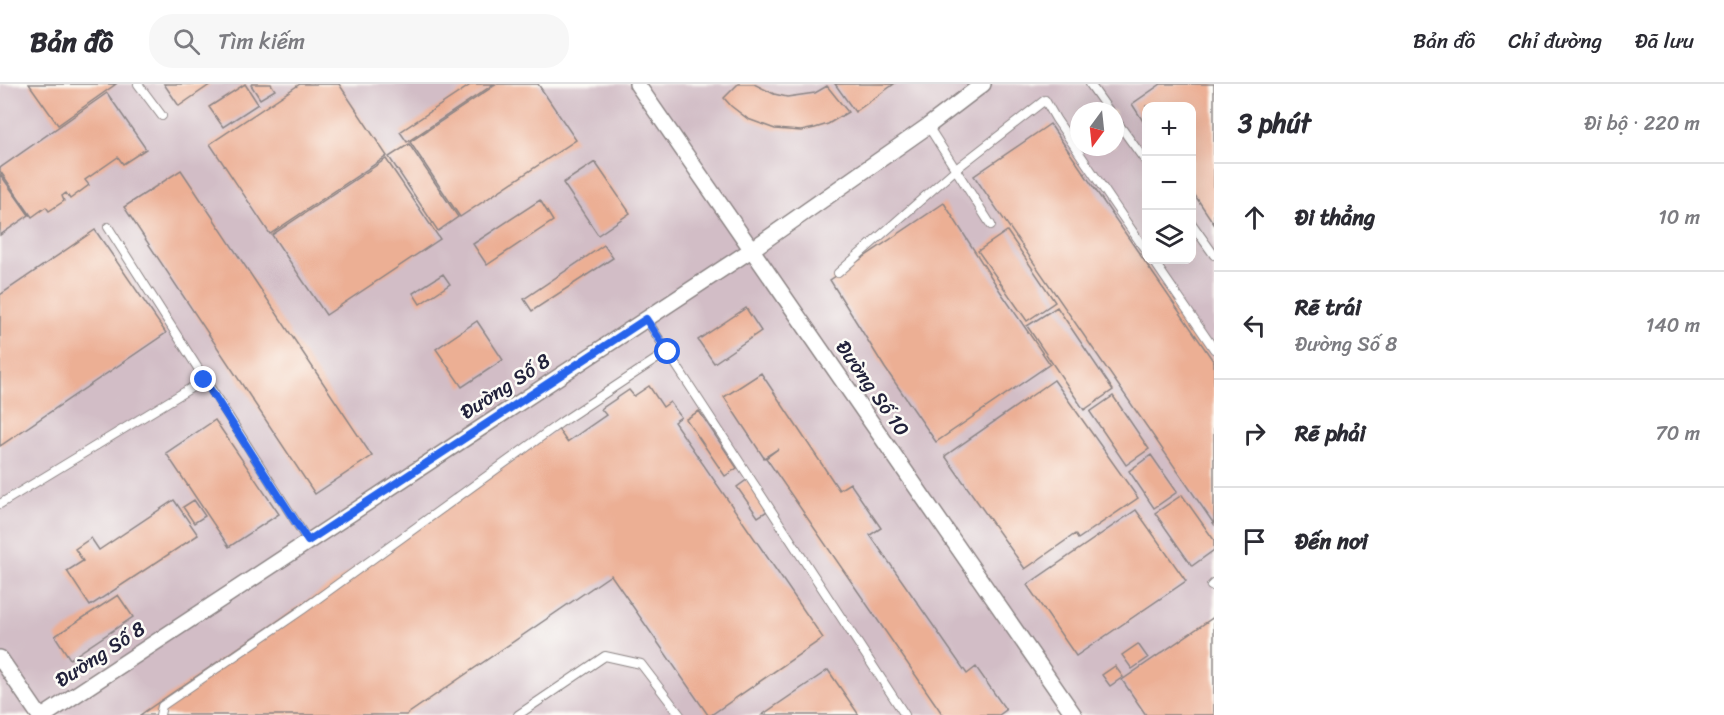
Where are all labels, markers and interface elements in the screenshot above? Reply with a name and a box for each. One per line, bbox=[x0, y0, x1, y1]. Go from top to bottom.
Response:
search box bbox=[149, 14, 569, 68]
text: Bản đồ bbox=[30, 17, 113, 66]
text: Tìm kiếm bbox=[218, 22, 305, 61]
text: Bản đồ bbox=[1413, 22, 1475, 60]
text: Chỉ đường bbox=[1508, 22, 1602, 60]
text: Đã lưu bbox=[1635, 22, 1694, 60]
icon: search bbox=[170, 25, 203, 58]
text: 3 phút bbox=[1238, 100, 1311, 146]
north arrow bbox=[1070, 102, 1124, 156]
map controls bbox=[1142, 102, 1196, 264]
button: + bbox=[1142, 102, 1196, 156]
text: Đi bộ · 220 m bbox=[1584, 106, 1700, 141]
button: − bbox=[1142, 156, 1196, 210]
text: Đi thẳng bbox=[1295, 198, 1375, 237]
text: 10 m bbox=[1658, 200, 1700, 235]
icon: ahead bbox=[1238, 201, 1271, 234]
button: layers bbox=[1142, 210, 1196, 264]
text: Rẽ trái bbox=[1295, 288, 1361, 327]
text: 140 m bbox=[1646, 308, 1700, 343]
icon: left bbox=[1238, 309, 1271, 342]
text: Đường Số 8 bbox=[1295, 327, 1397, 362]
street label: Đường Số 10 bbox=[826, 333, 919, 444]
route start bbox=[654, 338, 680, 364]
street label: Đường Số 8 bbox=[453, 344, 558, 429]
route end bbox=[190, 366, 216, 392]
text: Rẽ phải bbox=[1295, 414, 1366, 453]
text: 70 m bbox=[1655, 416, 1700, 451]
icon: right bbox=[1238, 417, 1271, 450]
text: Đến nơi bbox=[1295, 522, 1368, 561]
icon: arrive bbox=[1238, 525, 1271, 558]
street label: Đường Số 8 bbox=[48, 612, 153, 697]

